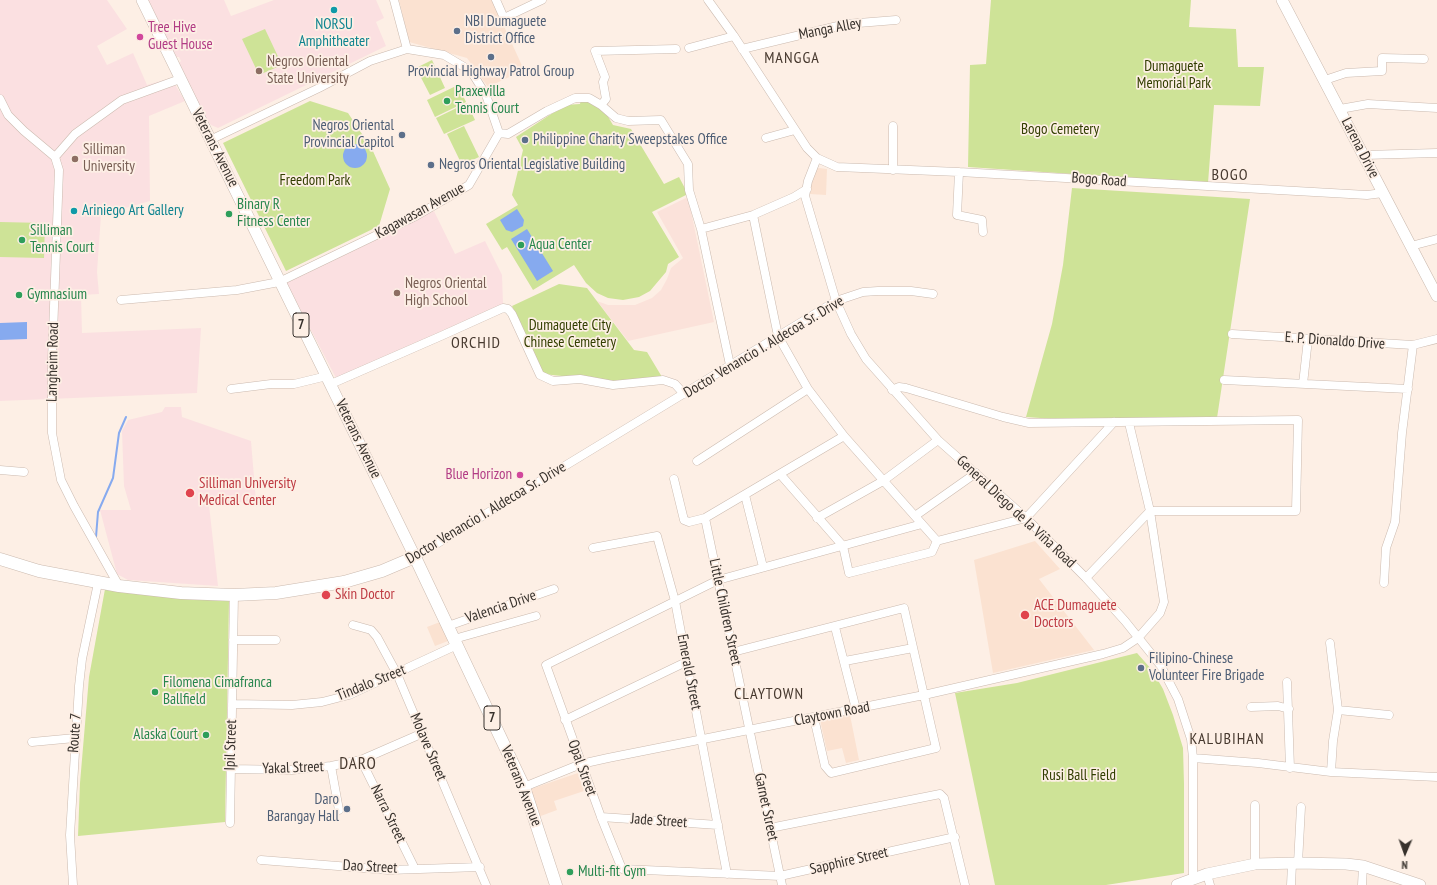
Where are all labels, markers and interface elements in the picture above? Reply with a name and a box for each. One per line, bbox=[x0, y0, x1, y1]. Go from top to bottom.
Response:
marker: NORSU Amphitheater bbox=[329, 5, 339, 15]
place label: NBI Dumaguete District Office bbox=[465, 13, 546, 48]
street label: Manga Alley bbox=[797, 14, 863, 44]
place label: NORSU Amphitheater bbox=[299, 16, 369, 51]
place label: Tree Hive Guest House bbox=[148, 19, 213, 54]
marker: NBI Dumaguete District Office bbox=[452, 26, 462, 36]
marker: Tree Hive Guest House bbox=[135, 32, 145, 42]
district label: MANGGA bbox=[764, 48, 820, 68]
marker: Provincial Highway Patrol Group bbox=[486, 52, 496, 62]
place label: Negros Oriental State University bbox=[267, 53, 349, 88]
park label: Dumaguete Memorial Park bbox=[1137, 58, 1211, 93]
place label: Provincial Highway Patrol Group bbox=[408, 63, 574, 81]
marker: Negros Oriental State University bbox=[254, 66, 264, 76]
place label: Praxevilla Tennis Court bbox=[455, 83, 519, 118]
marker: Praxevilla Tennis Court bbox=[442, 96, 452, 106]
street label: Veterans Avenue bbox=[188, 106, 242, 190]
street label: Larena Drive bbox=[1337, 115, 1383, 181]
place label: Negros Oriental Provincial Capitol bbox=[304, 117, 394, 152]
park label: Bogo Cemetery bbox=[1021, 121, 1099, 139]
marker: Negros Oriental Provincial Capitol bbox=[397, 130, 407, 140]
place label: Philippine Charity Sweepstakes Office bbox=[533, 131, 727, 149]
marker: Philippine Charity Sweepstakes Office bbox=[520, 135, 530, 145]
place label: Silliman University bbox=[83, 141, 135, 176]
marker: Silliman University bbox=[70, 154, 80, 164]
place label: Negros Oriental Legislative Building bbox=[439, 156, 625, 174]
marker: Negros Oriental Legislative Building bbox=[426, 160, 436, 170]
district label: BOGO bbox=[1212, 165, 1248, 185]
street label: Bogo Road bbox=[1071, 169, 1127, 191]
park label: Freedom Park bbox=[280, 172, 350, 190]
street label: Kagawasan Avenue bbox=[372, 179, 468, 243]
place label: Binary R Fitness Center bbox=[237, 196, 310, 231]
place label: Ariniego Art Gallery bbox=[82, 202, 184, 220]
marker: Ariniego Art Gallery bbox=[69, 206, 79, 216]
marker: Binary R Fitness Center bbox=[224, 209, 234, 219]
place label: Silliman Tennis Court bbox=[30, 222, 94, 257]
marker: Silliman Tennis Court bbox=[17, 235, 27, 245]
place label: Aqua Center bbox=[529, 236, 592, 254]
marker: Aqua Center bbox=[516, 240, 526, 250]
place label: Negros Oriental High School bbox=[405, 275, 486, 310]
place label: Gymnasium bbox=[27, 286, 87, 304]
marker: Negros Oriental High School bbox=[392, 288, 402, 298]
marker: Gymnasium bbox=[14, 290, 24, 300]
street label: Doctor Venancio I. Aldecoa Sr. Drive bbox=[681, 292, 847, 402]
road number: 7 bbox=[293, 313, 309, 337]
park label: Dumaguete City Chinese Cemetery bbox=[524, 317, 616, 352]
street label: Langheim Road bbox=[43, 322, 63, 402]
street label: E. P. Dionaldo Drive bbox=[1284, 329, 1386, 353]
district label: ORCHID bbox=[451, 333, 501, 353]
street label: Veterans Avenue bbox=[331, 397, 385, 481]
street label: General Diego de la Viña Road bbox=[953, 452, 1079, 572]
street label: Doctor Venancio I. Aldecoa Sr. Drive bbox=[403, 458, 569, 568]
place label: Blue Horizon bbox=[445, 466, 512, 484]
marker: Blue Horizon bbox=[515, 470, 525, 480]
place label: Silliman University Medical Center bbox=[199, 475, 296, 510]
marker: Silliman University Medical Center bbox=[184, 487, 196, 499]
street label: Little Children Street bbox=[705, 557, 745, 667]
place label: Skin Doctor bbox=[335, 586, 395, 604]
street label: Valencia Drive bbox=[463, 587, 539, 627]
marker: Skin Doctor bbox=[320, 589, 332, 601]
place label: ACE Dumaguete Doctors bbox=[1034, 597, 1117, 632]
marker: ACE Dumaguete Doctors bbox=[1019, 609, 1031, 621]
street label: Emerald Street bbox=[673, 633, 705, 711]
place label: Filipino-Chinese Volunteer Fire Brigade bbox=[1149, 650, 1264, 685]
street label: Tindalo Street bbox=[334, 661, 408, 705]
marker: Filipino-Chinese Volunteer Fire Brigade bbox=[1136, 663, 1146, 673]
place label: Filomena Cimafranca Ballfield bbox=[163, 674, 272, 709]
district label: CLAYTOWN bbox=[734, 684, 804, 704]
marker: Filomena Cimafranca Ballfield bbox=[150, 687, 160, 697]
street label: Claytown Road bbox=[793, 698, 871, 730]
road number: 7 bbox=[484, 706, 500, 730]
street label: Molave Street bbox=[406, 710, 450, 784]
street label: Route 7 bbox=[65, 713, 85, 753]
street label: Ipil Street bbox=[221, 719, 241, 771]
place label: Alaska Court bbox=[133, 726, 198, 744]
district label: KALUBIHAN bbox=[1189, 729, 1265, 749]
marker: Alaska Court bbox=[201, 730, 211, 740]
street label: Opal Street bbox=[564, 737, 600, 799]
street label: Veterans Avenue bbox=[497, 743, 545, 829]
district label: DARO bbox=[339, 754, 377, 774]
street label: Yakal Street bbox=[262, 758, 324, 778]
park label: Rusi Ball Field bbox=[1042, 767, 1116, 785]
street label: Garnet Street bbox=[750, 772, 782, 842]
street label: Narra Street bbox=[366, 782, 410, 846]
place label: Daro Barangay Hall bbox=[267, 791, 339, 826]
marker: Daro Barangay Hall bbox=[342, 804, 352, 814]
street label: Jade Street bbox=[630, 810, 688, 832]
north arrow bbox=[1385, 833, 1425, 873]
street label: Sapphire Street bbox=[808, 843, 890, 879]
street label: Dao Street bbox=[342, 857, 398, 877]
text: N bbox=[1401, 858, 1408, 872]
place label: Multi-fit Gym bbox=[578, 863, 646, 881]
marker: Multi-fit Gym bbox=[565, 867, 575, 877]

